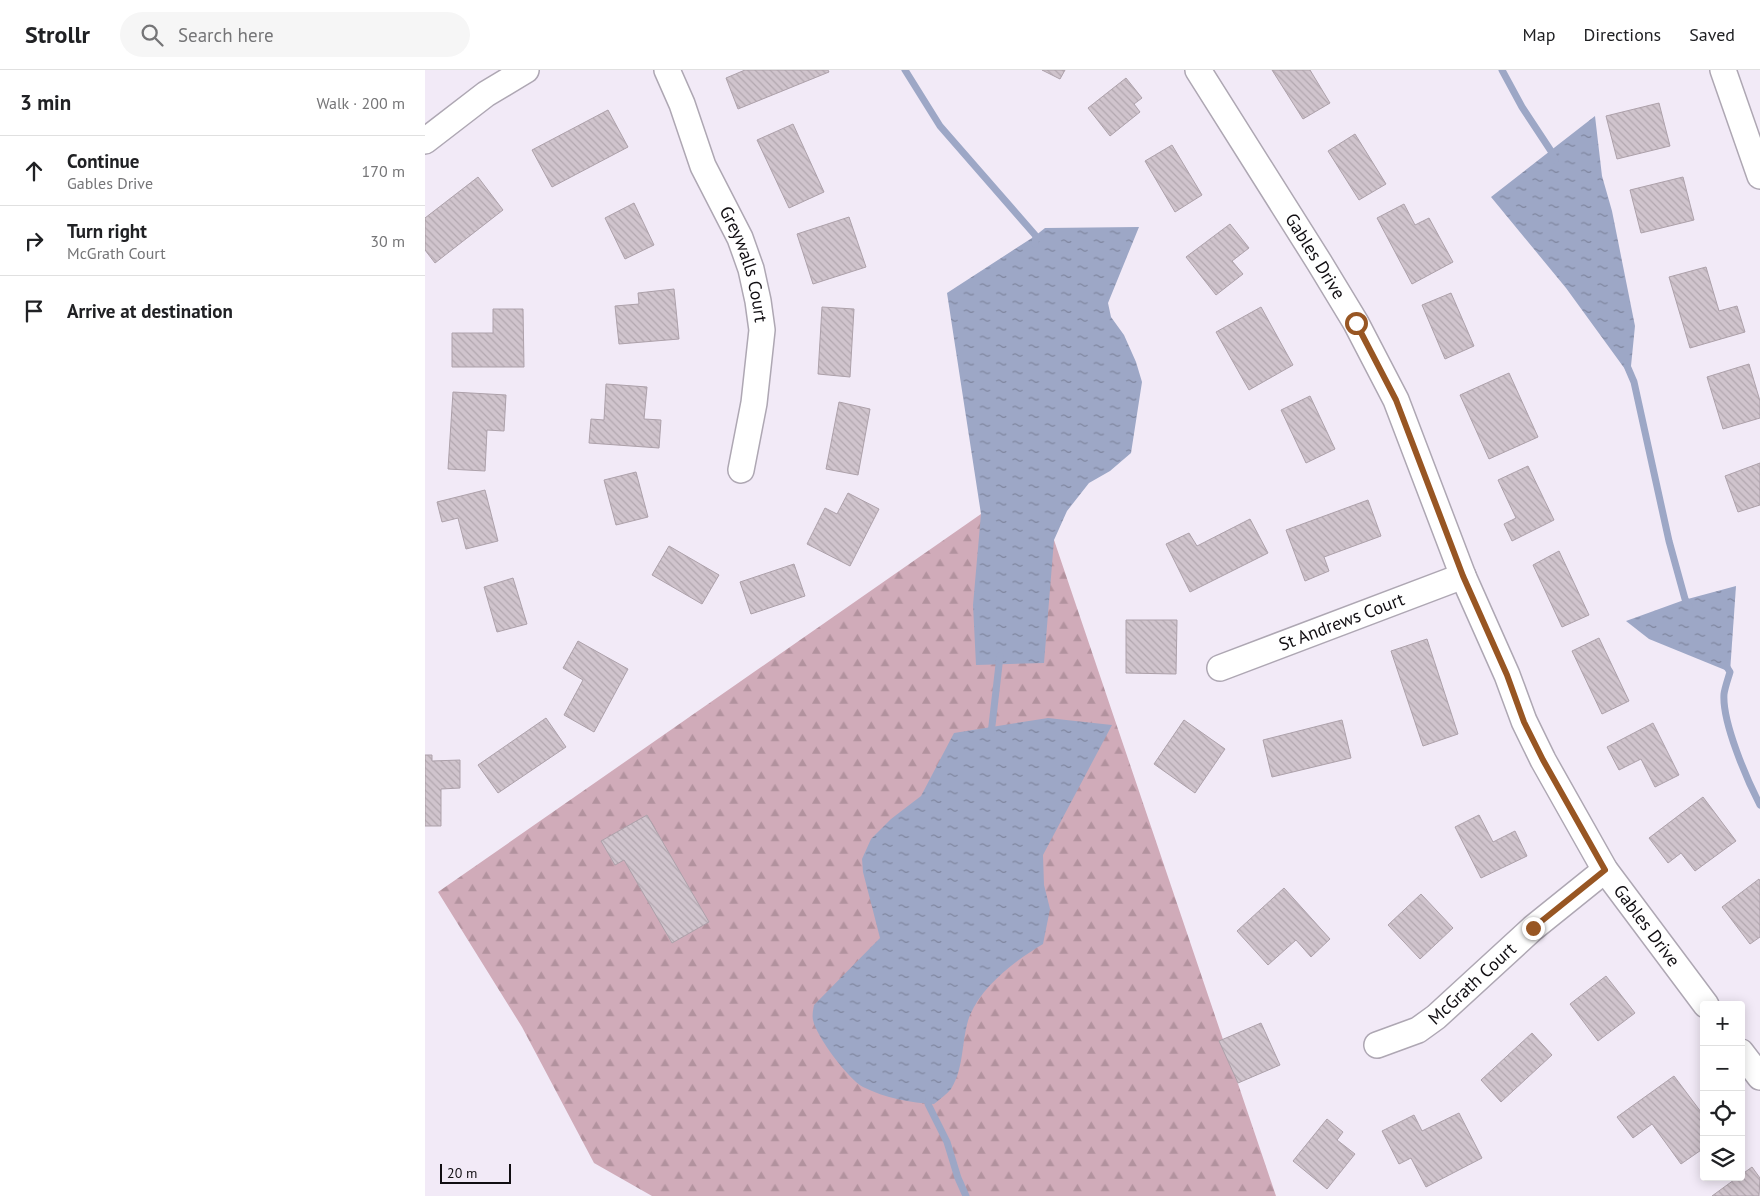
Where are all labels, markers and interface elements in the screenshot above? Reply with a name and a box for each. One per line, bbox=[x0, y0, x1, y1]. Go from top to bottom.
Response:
search box bbox=[120, 12, 470, 57]
text: Strollr bbox=[25, 19, 90, 50]
icon: search bbox=[138, 21, 166, 49]
text: Search here bbox=[178, 23, 274, 47]
text: Map bbox=[1523, 23, 1555, 46]
text: Directions bbox=[1583, 23, 1661, 46]
text: Saved bbox=[1689, 23, 1735, 46]
text: 3 min bbox=[20, 89, 71, 116]
text: Walk · 200 m bbox=[316, 93, 405, 113]
text: Continue bbox=[67, 149, 139, 173]
icon: ahead bbox=[20, 157, 48, 185]
text: 170 m bbox=[362, 161, 405, 181]
text: Gables Drive bbox=[67, 173, 153, 193]
street label: Greywalls Court bbox=[715, 202, 773, 324]
street label: Gables Drive bbox=[1280, 209, 1351, 303]
text: Turn right bbox=[67, 219, 147, 243]
icon: right bbox=[20, 227, 48, 255]
text: 30 m bbox=[370, 231, 405, 251]
text: McGrath Court bbox=[67, 243, 166, 263]
icon: arrive bbox=[20, 297, 48, 325]
text: Arrive at destination bbox=[67, 299, 233, 323]
route start bbox=[1345, 312, 1368, 335]
street label: St Andrews Court bbox=[1275, 587, 1407, 656]
street label: Gables Drive bbox=[1609, 880, 1685, 971]
route end bbox=[1522, 917, 1545, 940]
street label: McGrath Court bbox=[1423, 937, 1521, 1029]
map controls bbox=[1700, 1001, 1745, 1181]
button: + bbox=[1700, 1001, 1745, 1046]
button: − bbox=[1700, 1046, 1745, 1091]
button: locate bbox=[1700, 1091, 1745, 1136]
button: layers bbox=[1700, 1136, 1745, 1181]
scale bar bbox=[440, 1161, 511, 1184]
text: 20 m bbox=[447, 1164, 477, 1182]

